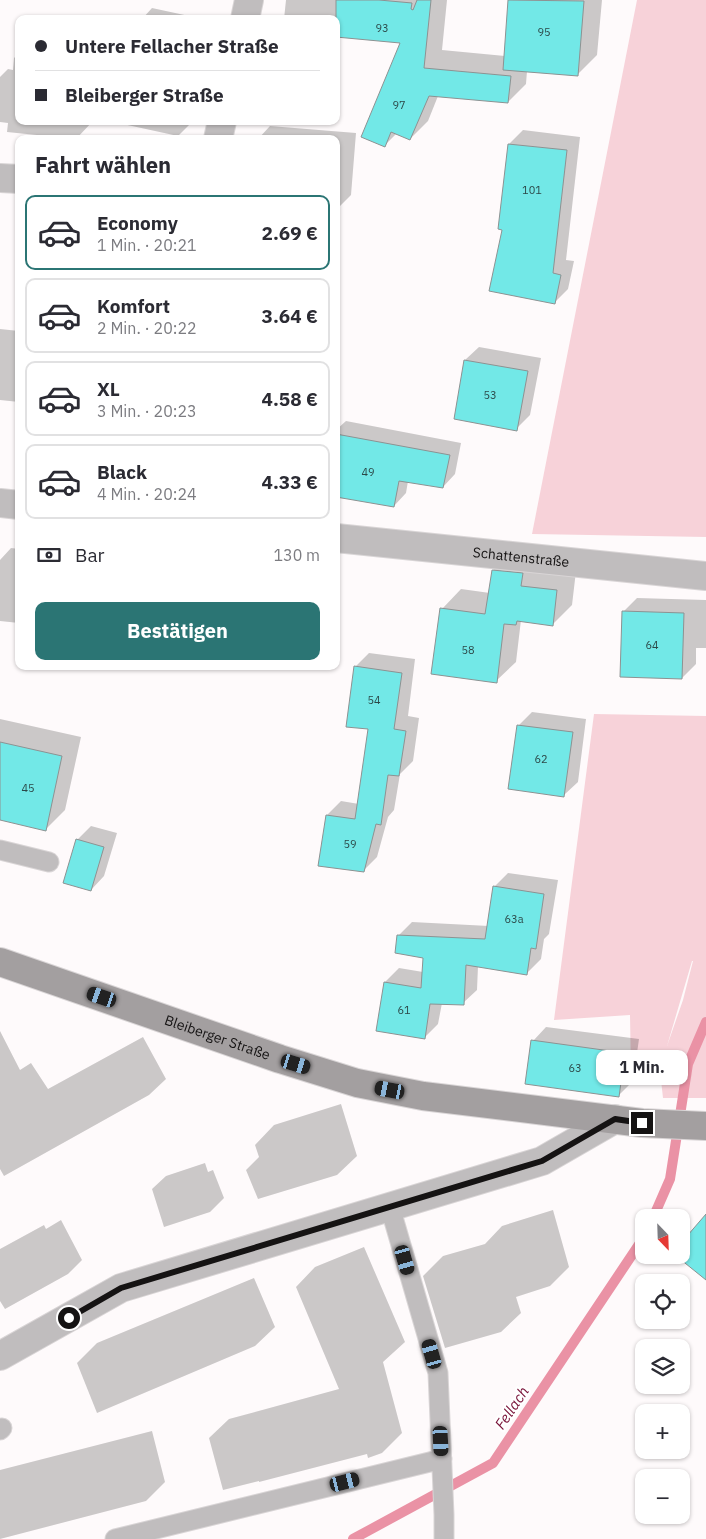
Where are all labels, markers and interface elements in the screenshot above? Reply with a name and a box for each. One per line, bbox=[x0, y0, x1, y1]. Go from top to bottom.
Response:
house number: 93 bbox=[375, 21, 389, 35]
house number: 95 bbox=[537, 25, 551, 39]
text: Untere Fellacher Straße bbox=[65, 34, 279, 58]
text: Bleiberger Straße bbox=[65, 83, 224, 107]
house number: 97 bbox=[392, 98, 406, 112]
text: Fahrt wählen bbox=[35, 150, 171, 179]
house number: 101 bbox=[522, 183, 542, 197]
icon: car bbox=[37, 210, 82, 255]
text: Economy bbox=[97, 211, 178, 235]
text: 2.69 € bbox=[262, 221, 318, 245]
text: 1 Min. · 20:21 bbox=[97, 235, 197, 255]
icon: car bbox=[37, 293, 82, 338]
text: Komfort bbox=[97, 294, 170, 318]
text: 3.64 € bbox=[262, 304, 318, 328]
text: 2 Min. · 20:22 bbox=[97, 318, 197, 338]
icon: car bbox=[37, 376, 82, 421]
text: XL bbox=[97, 377, 120, 401]
text: 4.58 € bbox=[262, 387, 318, 411]
house number: 53 bbox=[483, 388, 497, 402]
text: 3 Min. · 20:23 bbox=[97, 401, 197, 421]
icon: car bbox=[37, 459, 82, 504]
text: Black bbox=[97, 460, 147, 484]
house number: 49 bbox=[361, 465, 375, 479]
text: 4.33 € bbox=[262, 470, 318, 494]
text: 4 Min. · 20:24 bbox=[97, 484, 197, 504]
icon: cash bbox=[35, 541, 63, 569]
text: Bar bbox=[75, 543, 105, 567]
street label: Schattenstraße bbox=[472, 543, 570, 571]
text: 130 m bbox=[273, 545, 320, 565]
button: Bestätigen bbox=[35, 602, 320, 660]
house number: 64 bbox=[645, 638, 659, 652]
house number: 58 bbox=[461, 643, 475, 657]
house number: 54 bbox=[367, 693, 381, 707]
house number: 62 bbox=[534, 752, 548, 766]
house number: 45 bbox=[21, 781, 35, 795]
house number: 59 bbox=[343, 837, 357, 851]
house number: 63a bbox=[504, 912, 524, 926]
car bbox=[85, 985, 118, 1009]
house number: 61 bbox=[397, 1003, 411, 1017]
street label: Bleiberger Straße bbox=[162, 1011, 273, 1064]
callout: 1 Min. bbox=[596, 1050, 688, 1086]
car bbox=[279, 1052, 312, 1076]
text: 1 Min. bbox=[619, 1057, 665, 1077]
house number: 63 bbox=[568, 1061, 582, 1075]
car bbox=[373, 1080, 406, 1100]
route end bbox=[631, 1112, 653, 1134]
north arrow bbox=[635, 1209, 690, 1264]
map controls bbox=[635, 1209, 690, 1524]
car bbox=[393, 1244, 416, 1276]
button: locate bbox=[635, 1274, 690, 1329]
route start bbox=[58, 1307, 80, 1329]
car bbox=[420, 1338, 443, 1370]
button: layers bbox=[635, 1339, 690, 1394]
water label: Fellach bbox=[490, 1383, 533, 1433]
button: + bbox=[635, 1404, 690, 1459]
car bbox=[432, 1426, 449, 1456]
button: − bbox=[635, 1469, 690, 1524]
car bbox=[328, 1471, 361, 1493]

